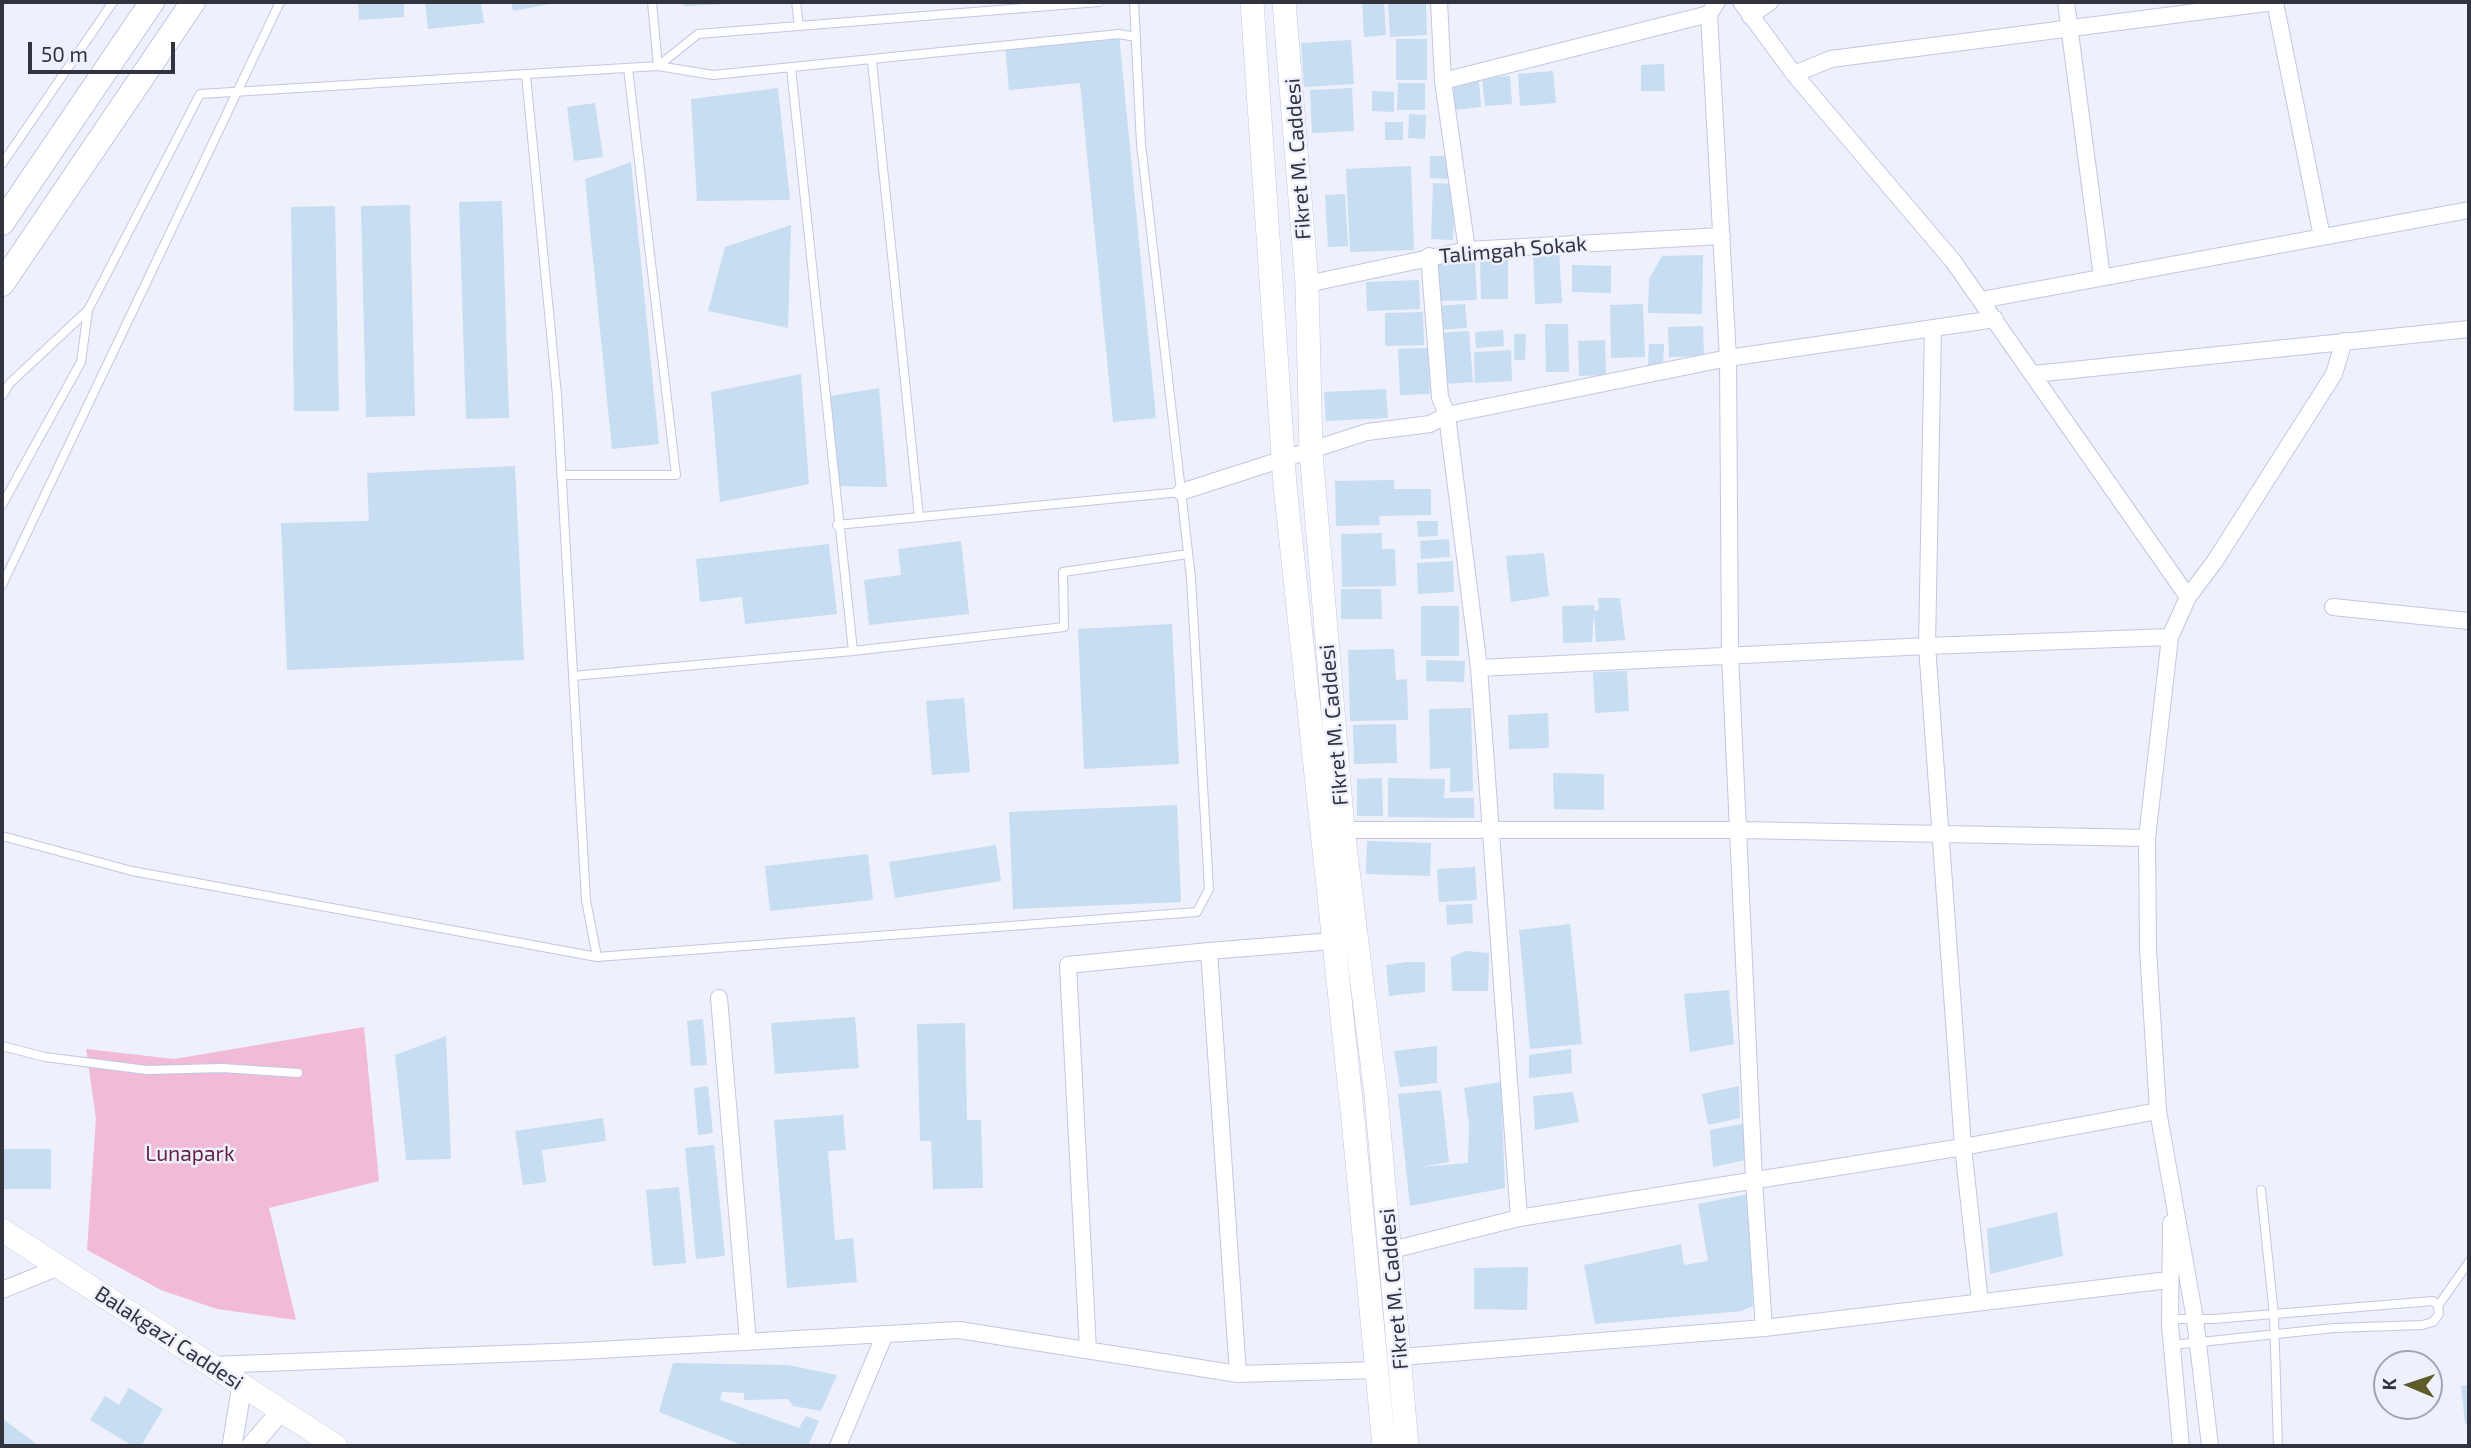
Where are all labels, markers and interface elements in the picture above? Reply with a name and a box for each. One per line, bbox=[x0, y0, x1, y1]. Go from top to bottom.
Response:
scale bar bbox=[32, 28, 178, 72]
text: 50 m bbox=[41, 41, 88, 66]
street label: Fikret M. Caddesi bbox=[1280, 77, 1316, 241]
street label: Talimgah Sokak bbox=[1438, 231, 1588, 269]
street label: Fikret M. Caddesi bbox=[1314, 643, 1354, 807]
park label: Lunapark bbox=[145, 1141, 235, 1167]
street label: Fikret M. Caddesi bbox=[1374, 1207, 1414, 1371]
street label: Balakgazi Caddesi bbox=[90, 1281, 248, 1395]
north arrow bbox=[2373, 1350, 2443, 1420]
text: K bbox=[2377, 1378, 2400, 1391]

